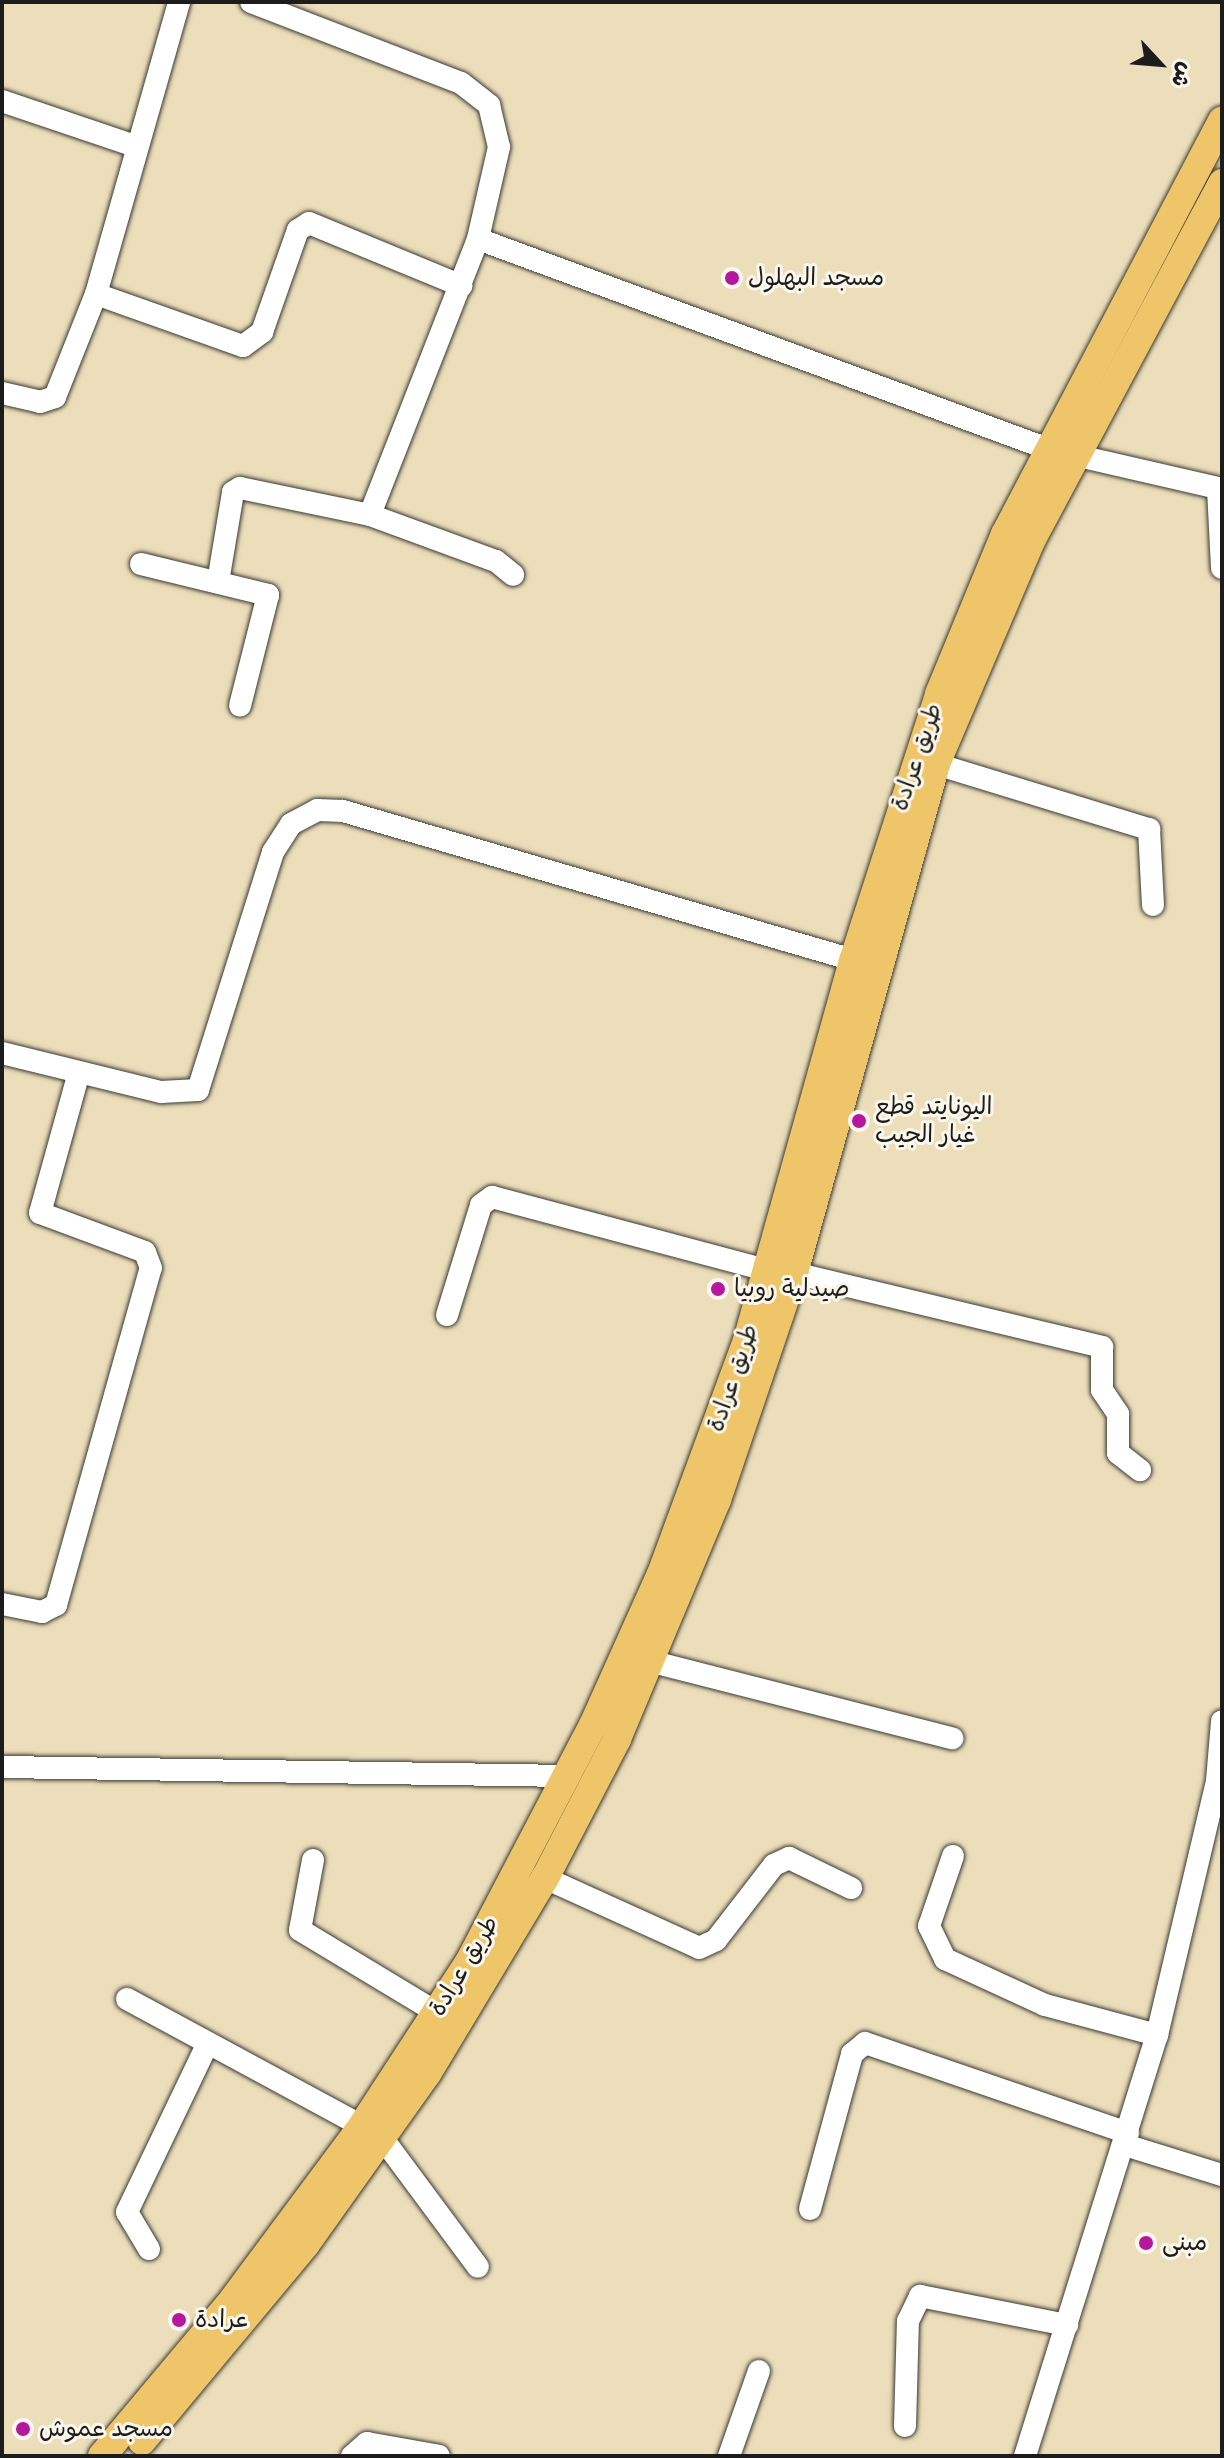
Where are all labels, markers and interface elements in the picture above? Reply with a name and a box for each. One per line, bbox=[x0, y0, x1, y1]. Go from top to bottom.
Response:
north arrow bbox=[1120, 24, 1200, 104]
text: ش bbox=[1165, 58, 1199, 92]
place label: مسجد البهلول bbox=[748, 264, 884, 292]
marker: مسجد البهلول bbox=[723, 269, 741, 287]
street label: طريق عرادة bbox=[885, 700, 949, 814]
place label: اليونايتد قطع غيار الجيب bbox=[875, 1093, 992, 1149]
marker: اليونايتد قطع غيار الجيب bbox=[850, 1112, 868, 1130]
place label: صيدلية روبيا bbox=[734, 1275, 849, 1303]
marker: صيدلية روبيا bbox=[709, 1280, 727, 1298]
street label: طريق عرادة bbox=[701, 1321, 765, 1435]
street label: طريق عرادة bbox=[423, 1911, 505, 2021]
place label: مبنى bbox=[1162, 2229, 1207, 2257]
marker: مبنى bbox=[1137, 2234, 1155, 2252]
place label: عرادة bbox=[195, 2306, 250, 2334]
marker: عرادة bbox=[170, 2311, 188, 2329]
place label: مسجد عموش bbox=[39, 2415, 173, 2443]
marker: مسجد عموش bbox=[14, 2420, 32, 2438]

